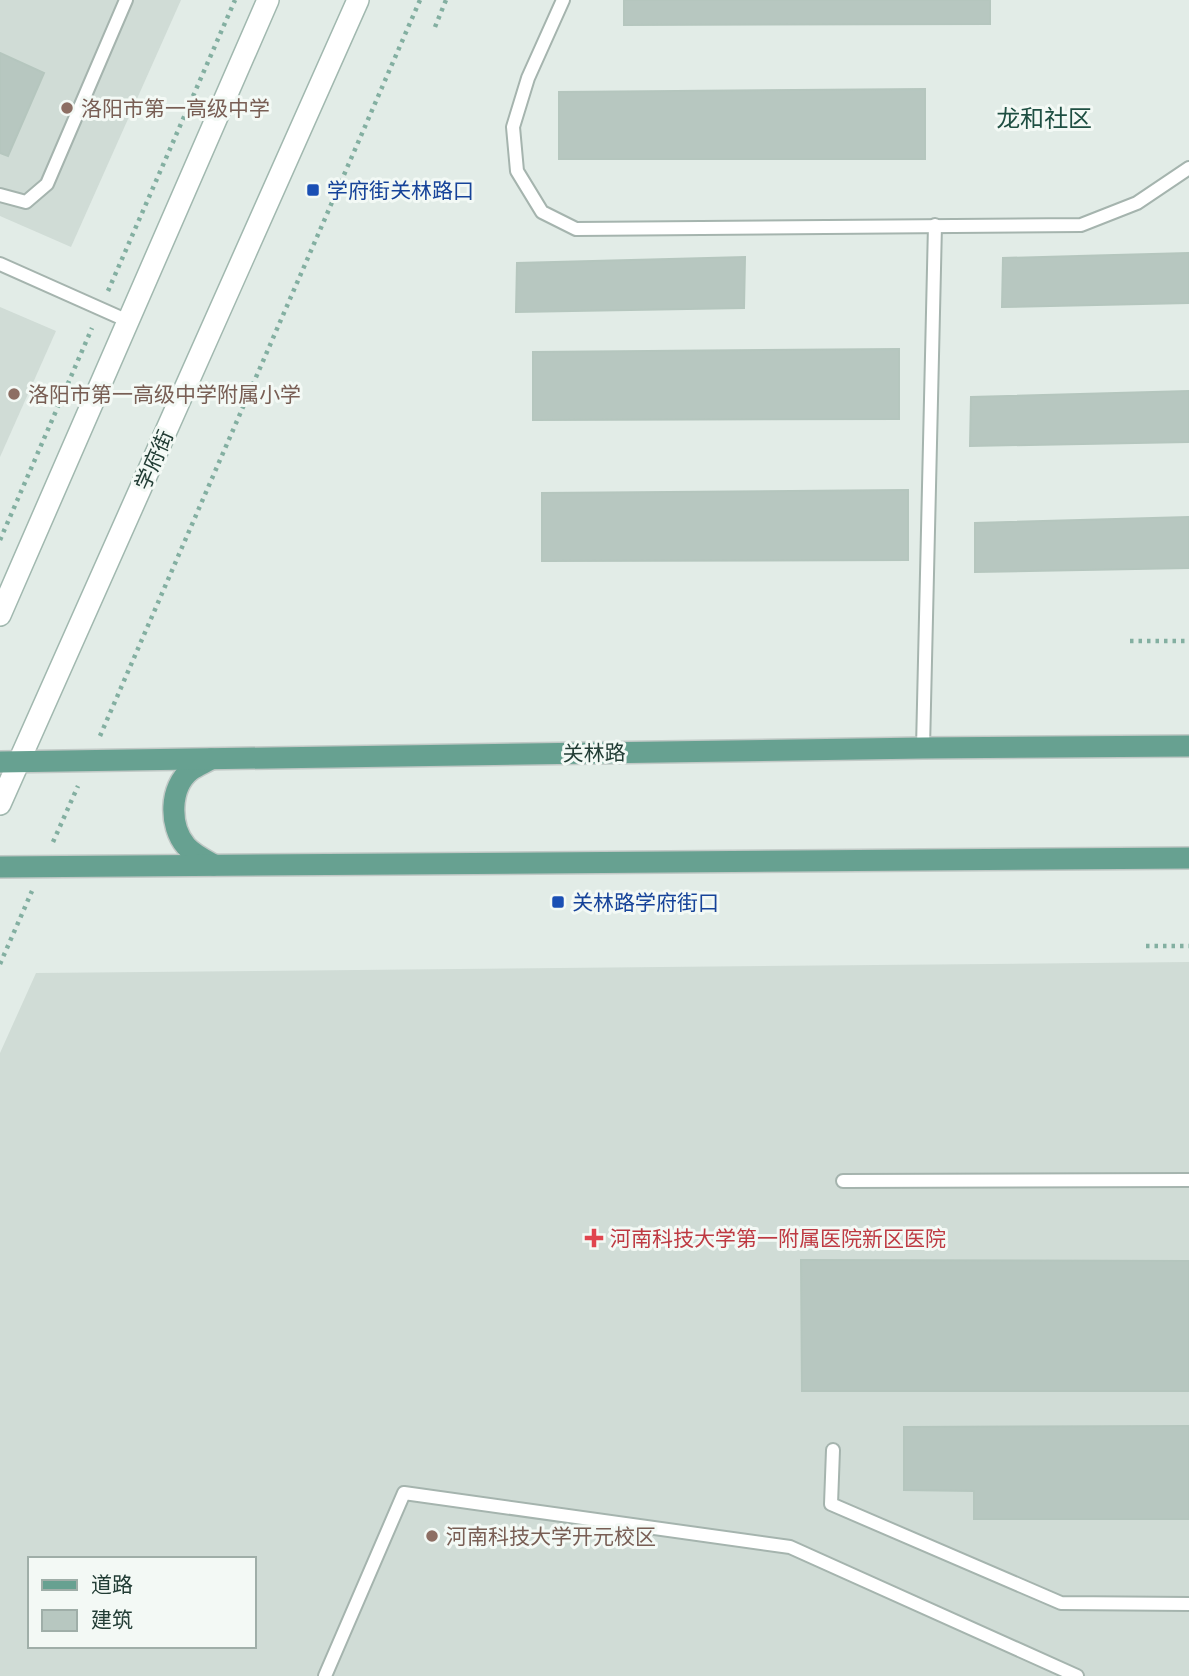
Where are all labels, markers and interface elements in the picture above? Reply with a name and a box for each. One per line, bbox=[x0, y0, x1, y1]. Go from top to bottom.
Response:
place label: 洛阳市第一高级中学 bbox=[81, 96, 270, 121]
marker: 洛阳市第一高级中学 bbox=[59, 100, 75, 116]
district label: 龙和社区 bbox=[996, 104, 1092, 133]
place label: 学府街关林路口 bbox=[327, 178, 474, 203]
marker: 学府街关林路口 bbox=[305, 182, 321, 198]
place label: 洛阳市第一高级中学附属小学 bbox=[28, 382, 301, 407]
marker: 洛阳市第一高级中学附属小学 bbox=[6, 386, 22, 402]
street label: 学府街 bbox=[130, 426, 178, 494]
street label: 关林路 bbox=[562, 740, 626, 766]
place label: 关林路学府街口 bbox=[572, 890, 719, 915]
marker: 关林路学府街口 bbox=[550, 894, 566, 910]
place label: 河南科技大学第一附属医院新区医院 bbox=[610, 1226, 946, 1251]
marker: 河南科技大学第一附属医院新区医院 bbox=[584, 1228, 604, 1248]
place label: 河南科技大学开元校区 bbox=[446, 1524, 656, 1549]
marker: 河南科技大学开元校区 bbox=[424, 1528, 440, 1544]
legend bbox=[28, 1557, 256, 1648]
text: 道路 bbox=[91, 1572, 133, 1597]
text: 建筑 bbox=[91, 1607, 133, 1632]

